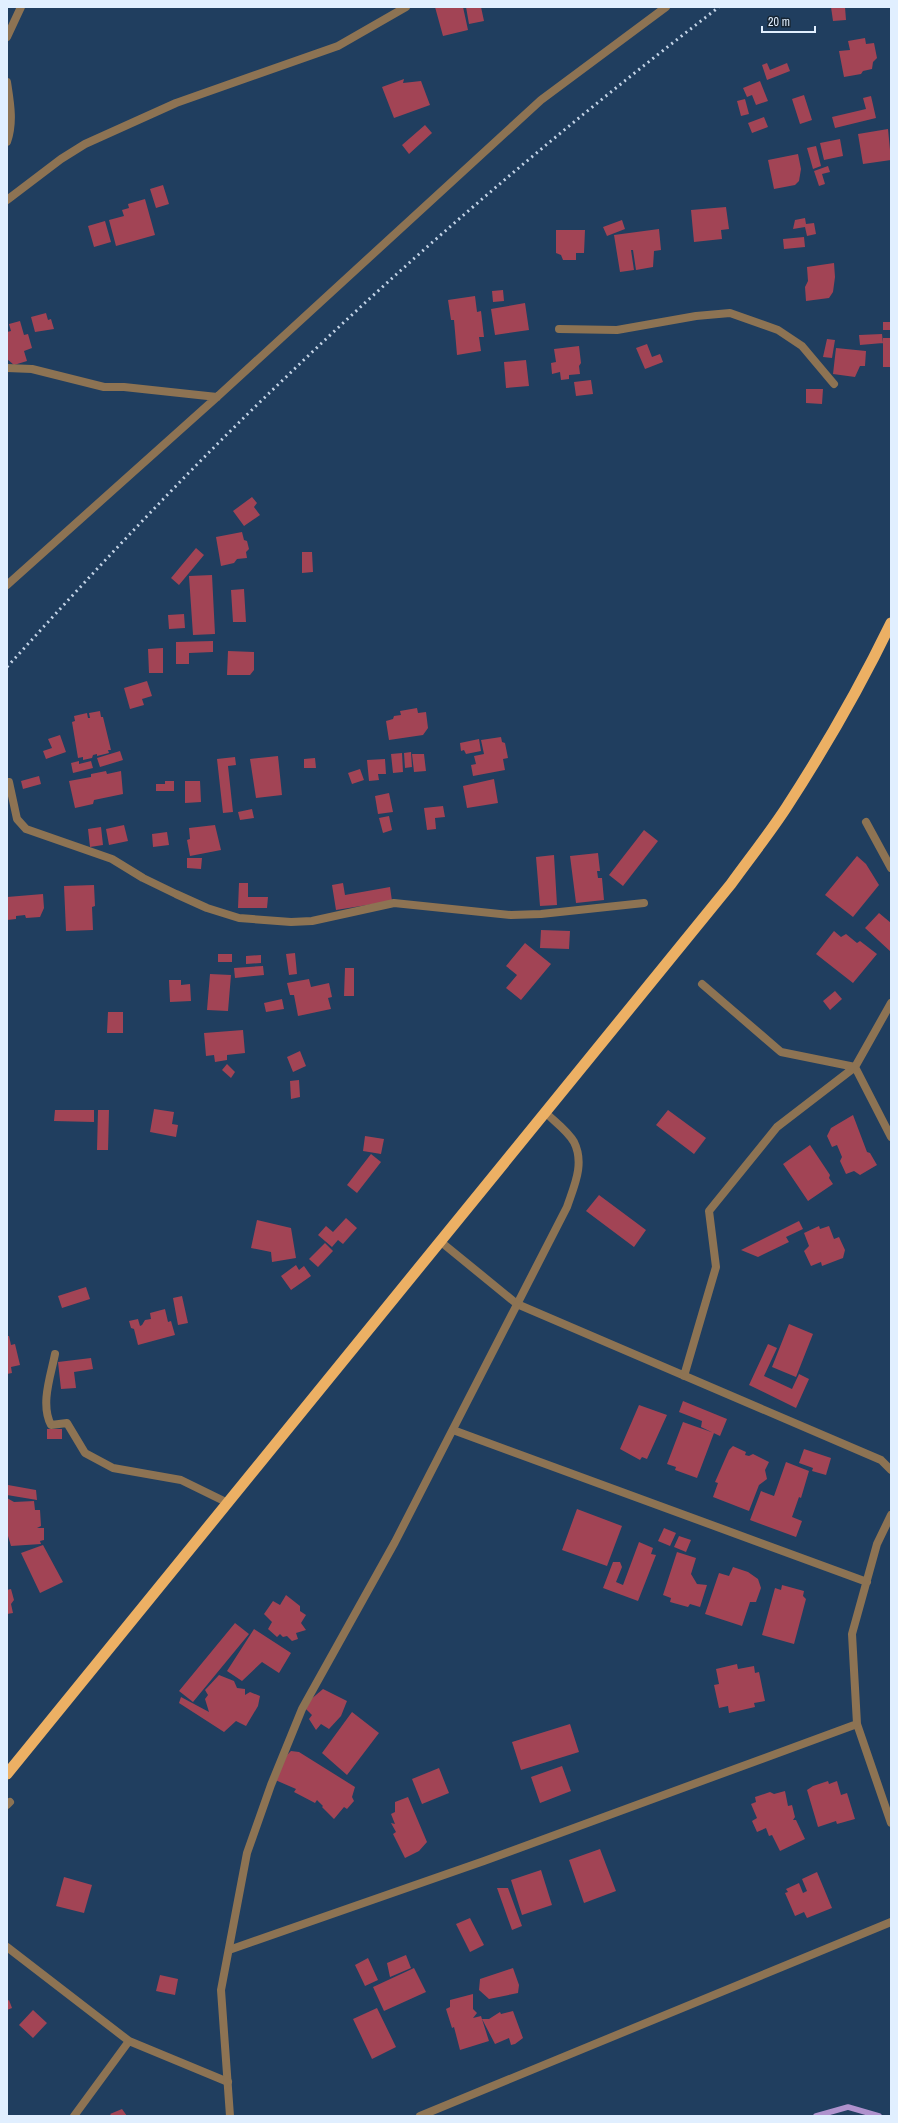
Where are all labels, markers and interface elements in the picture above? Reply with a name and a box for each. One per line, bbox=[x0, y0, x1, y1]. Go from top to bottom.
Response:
scale bar bbox=[762, 8, 815, 34]
text: 20 m bbox=[768, 14, 790, 30]

